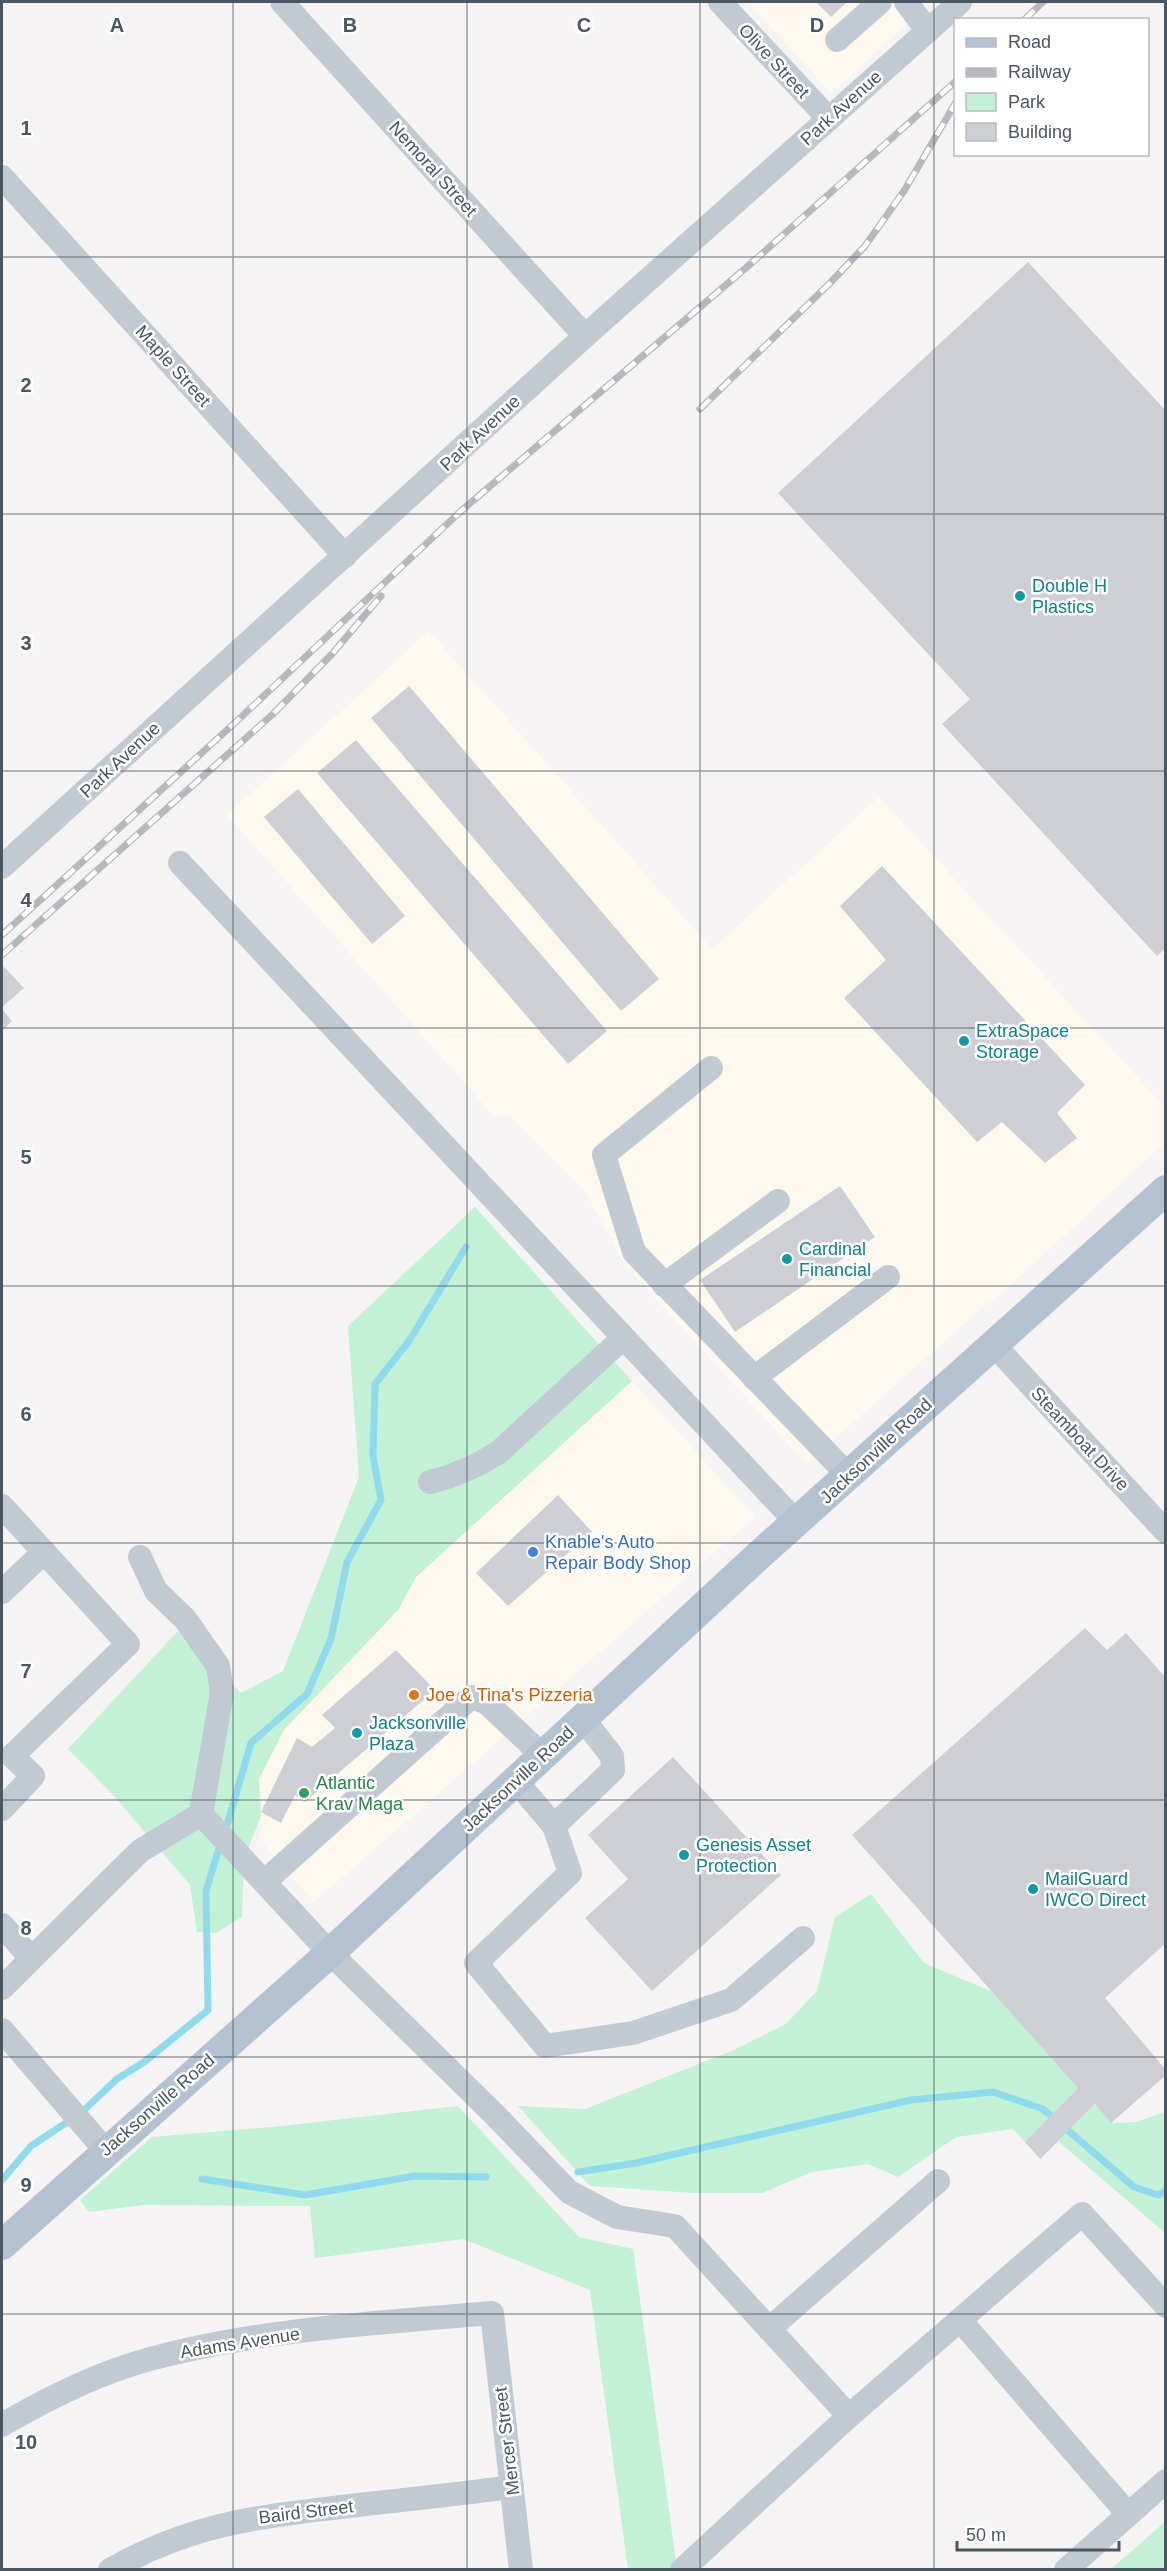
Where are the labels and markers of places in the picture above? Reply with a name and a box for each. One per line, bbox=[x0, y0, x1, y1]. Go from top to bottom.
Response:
place label: Double H Plastics bbox=[1032, 576, 1107, 617]
marker: Double H Plastics bbox=[1013, 589, 1027, 603]
place label: ExtraSpace Storage bbox=[976, 1021, 1069, 1062]
marker: ExtraSpace Storage bbox=[957, 1034, 971, 1048]
place label: Cardinal Financial bbox=[799, 1239, 871, 1280]
marker: Cardinal Financial bbox=[780, 1252, 794, 1266]
place label: Knable's Auto Repair Body Shop bbox=[545, 1532, 691, 1573]
marker: Knable's Auto Repair Body Shop bbox=[526, 1545, 540, 1559]
place label: Joe & Tina's Pizzeria bbox=[426, 1685, 593, 1705]
marker: Joe & Tina's Pizzeria bbox=[407, 1688, 421, 1702]
place label: Jacksonville Plaza bbox=[369, 1713, 466, 1754]
marker: Jacksonville Plaza bbox=[350, 1726, 364, 1740]
place label: Atlantic Krav Maga bbox=[316, 1773, 404, 1814]
marker: Atlantic Krav Maga bbox=[297, 1786, 311, 1800]
place label: Genesis Asset Protection bbox=[696, 1835, 811, 1876]
marker: Genesis Asset Protection bbox=[677, 1848, 691, 1862]
place label: MailGuard IWCO Direct bbox=[1045, 1869, 1146, 1910]
marker: MailGuard IWCO Direct bbox=[1026, 1882, 1040, 1896]

